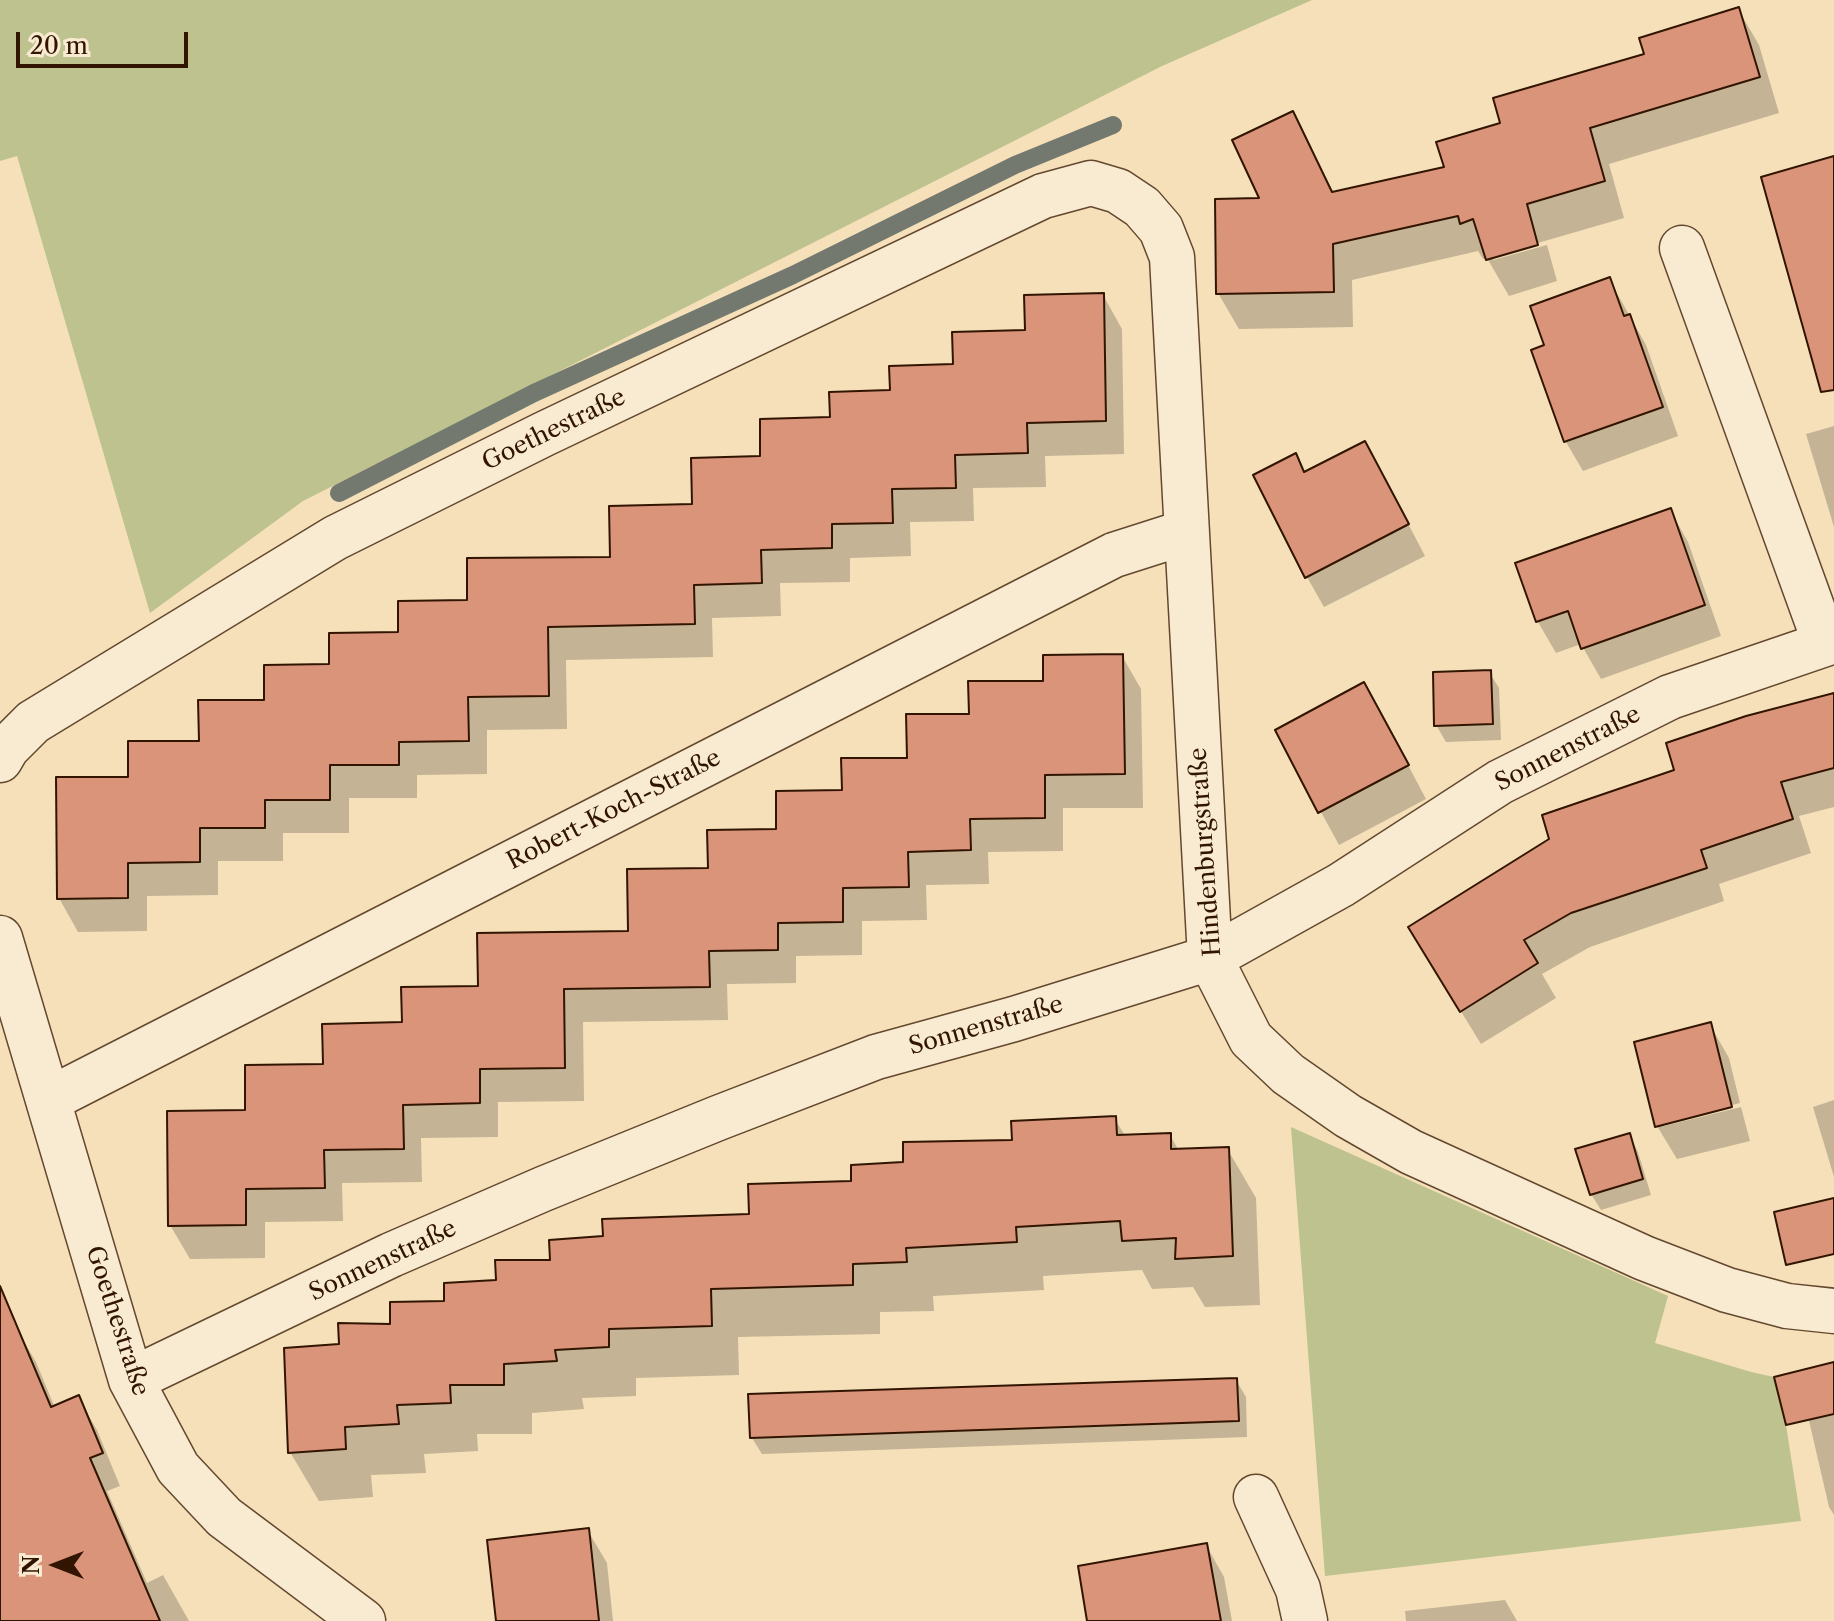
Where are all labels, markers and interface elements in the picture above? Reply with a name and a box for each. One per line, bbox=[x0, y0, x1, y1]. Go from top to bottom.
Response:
scale bar bbox=[20, 16, 192, 66]
text: 20 m bbox=[30, 31, 88, 60]
street label: Goethestraße bbox=[478, 383, 630, 477]
street label: Sonnenstraße bbox=[1491, 700, 1645, 798]
street label: Robert-Koch-Straße bbox=[502, 744, 726, 876]
street label: Hindenburgstraße bbox=[1184, 747, 1228, 957]
street label: Sonnenstraße bbox=[906, 990, 1066, 1062]
street label: Sonnenstraße bbox=[305, 1214, 461, 1308]
street label: Goethestraße bbox=[79, 1242, 155, 1400]
north arrow bbox=[16, 1525, 96, 1605]
text: N bbox=[18, 1555, 45, 1575]

